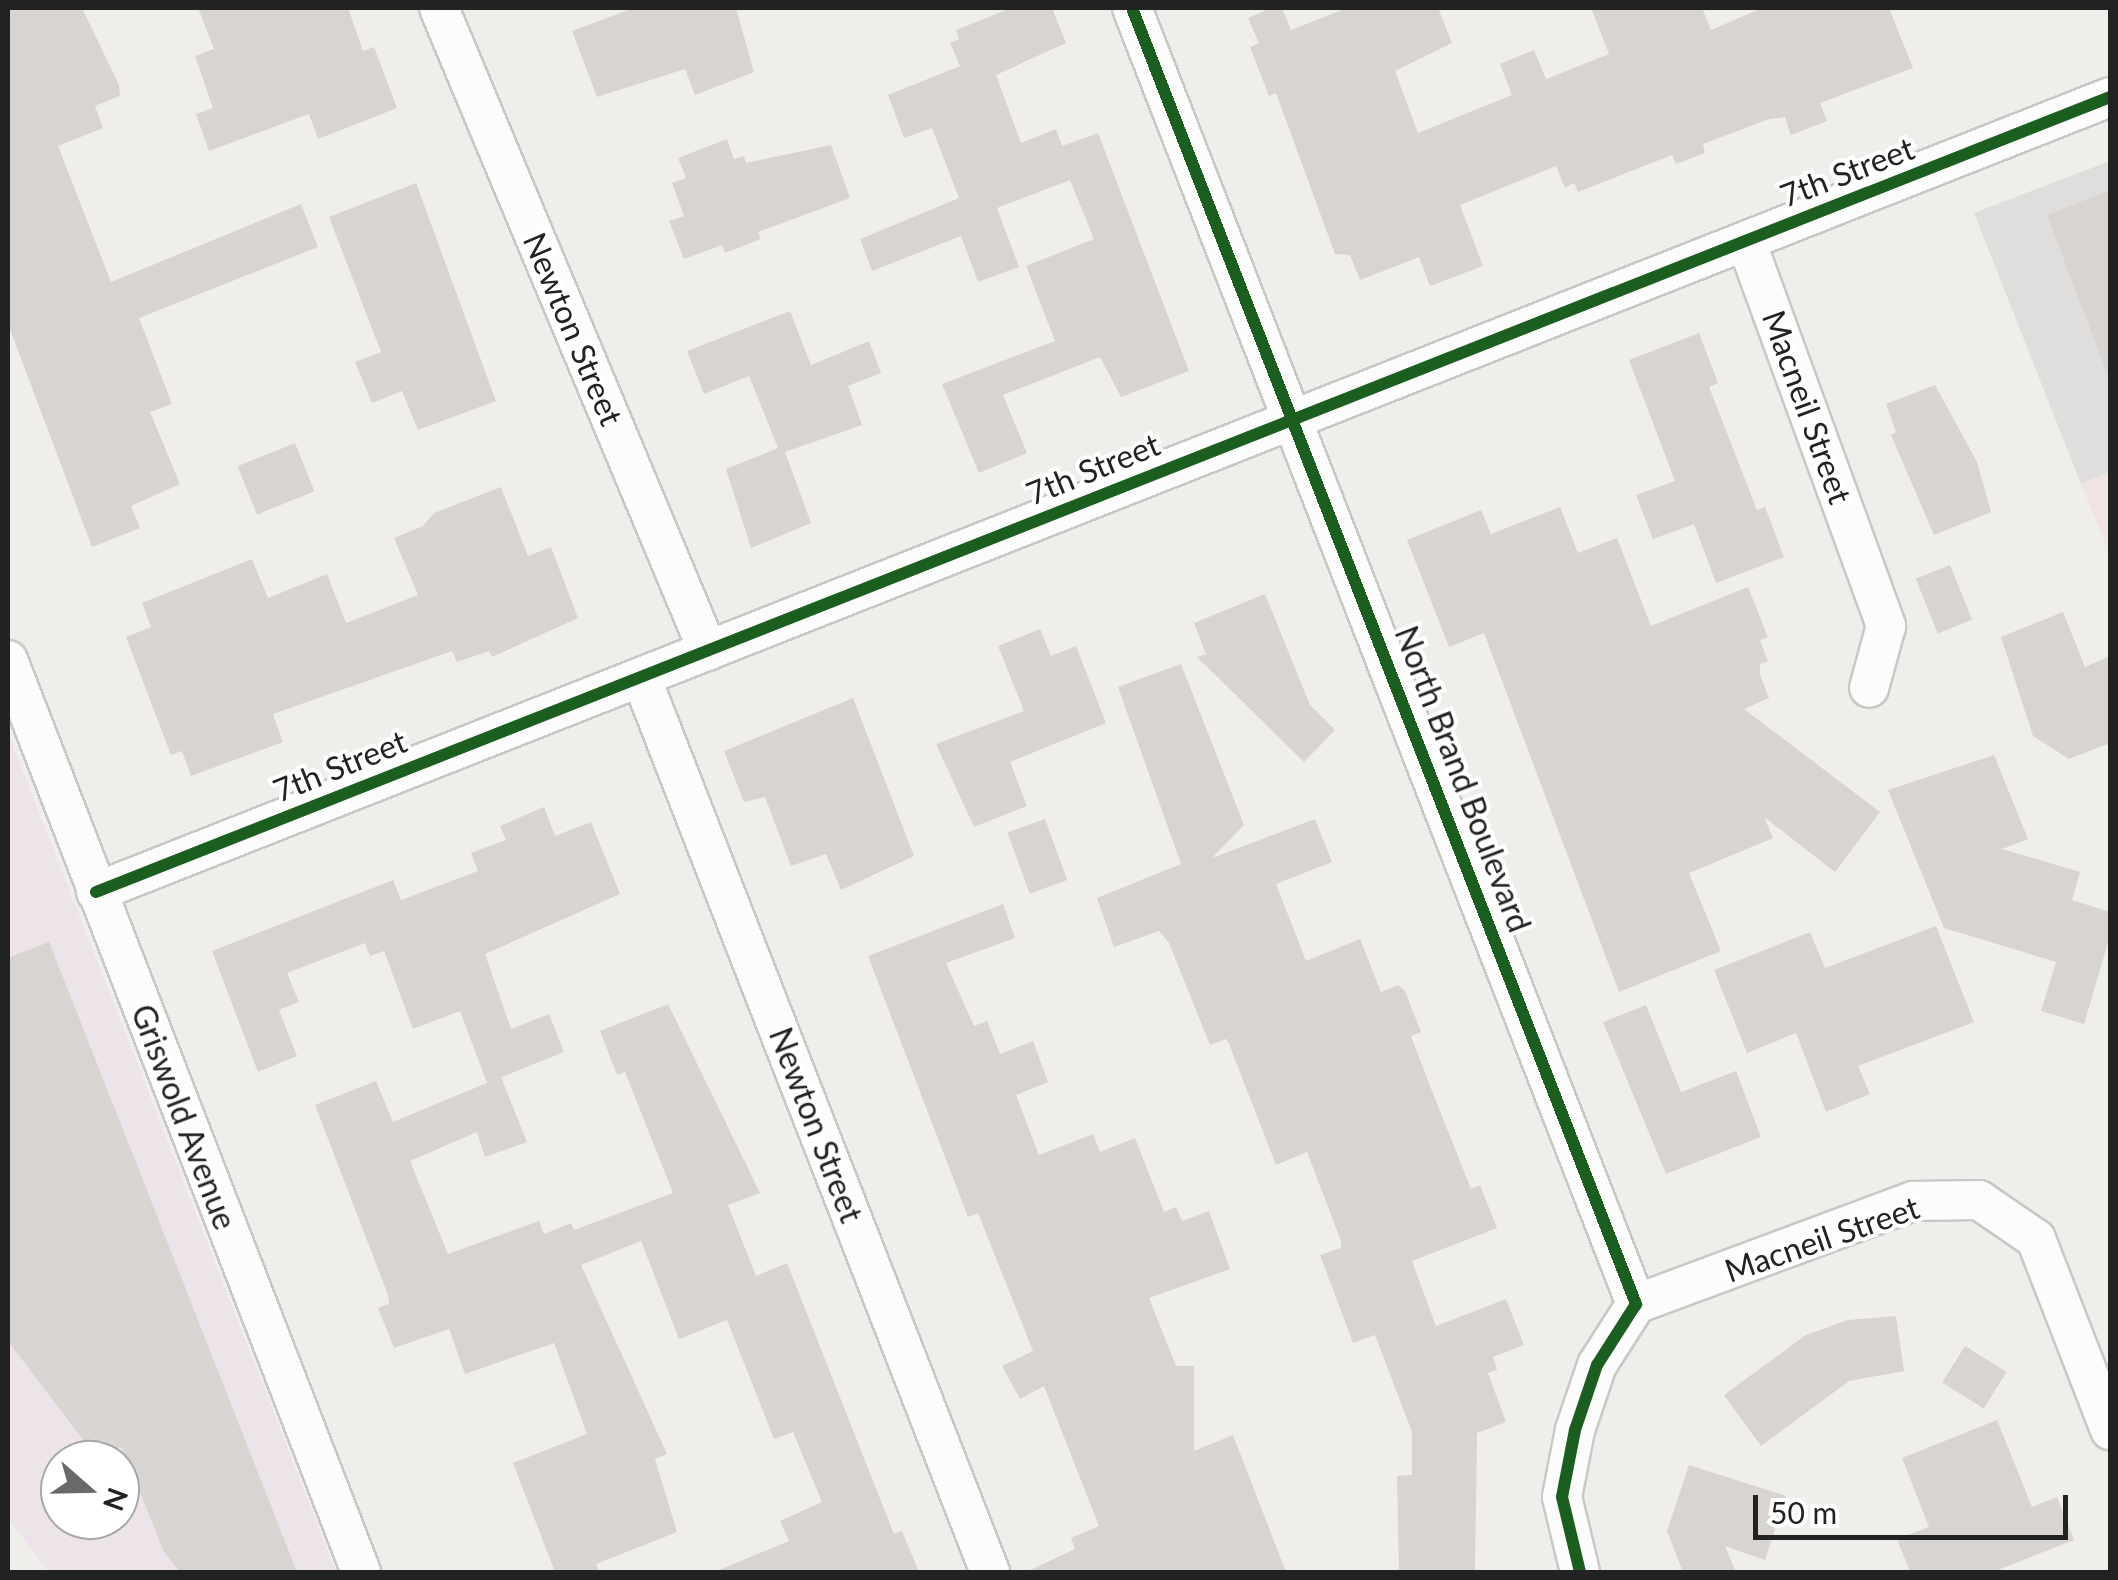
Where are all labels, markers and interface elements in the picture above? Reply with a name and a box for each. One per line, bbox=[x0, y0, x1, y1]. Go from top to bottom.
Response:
street label: 7th Street bbox=[1775, 129, 1919, 215]
street label: Newton Street bbox=[515, 227, 631, 431]
street label: Macneil Street bbox=[1754, 305, 1860, 509]
street label: 7th Street bbox=[1021, 425, 1165, 513]
street label: North Brand Boulevard bbox=[1387, 621, 1539, 937]
street label: 7th Street bbox=[268, 722, 412, 810]
street label: Griswold Avenue bbox=[123, 999, 245, 1235]
street label: Newton Street bbox=[761, 1022, 871, 1228]
street label: Macneil Street bbox=[1720, 1188, 1924, 1290]
north arrow bbox=[40, 1440, 140, 1540]
scale bar bbox=[1758, 1475, 2073, 1537]
text: N bbox=[97, 1484, 136, 1516]
text: 50 m bbox=[1770, 1494, 1837, 1530]

